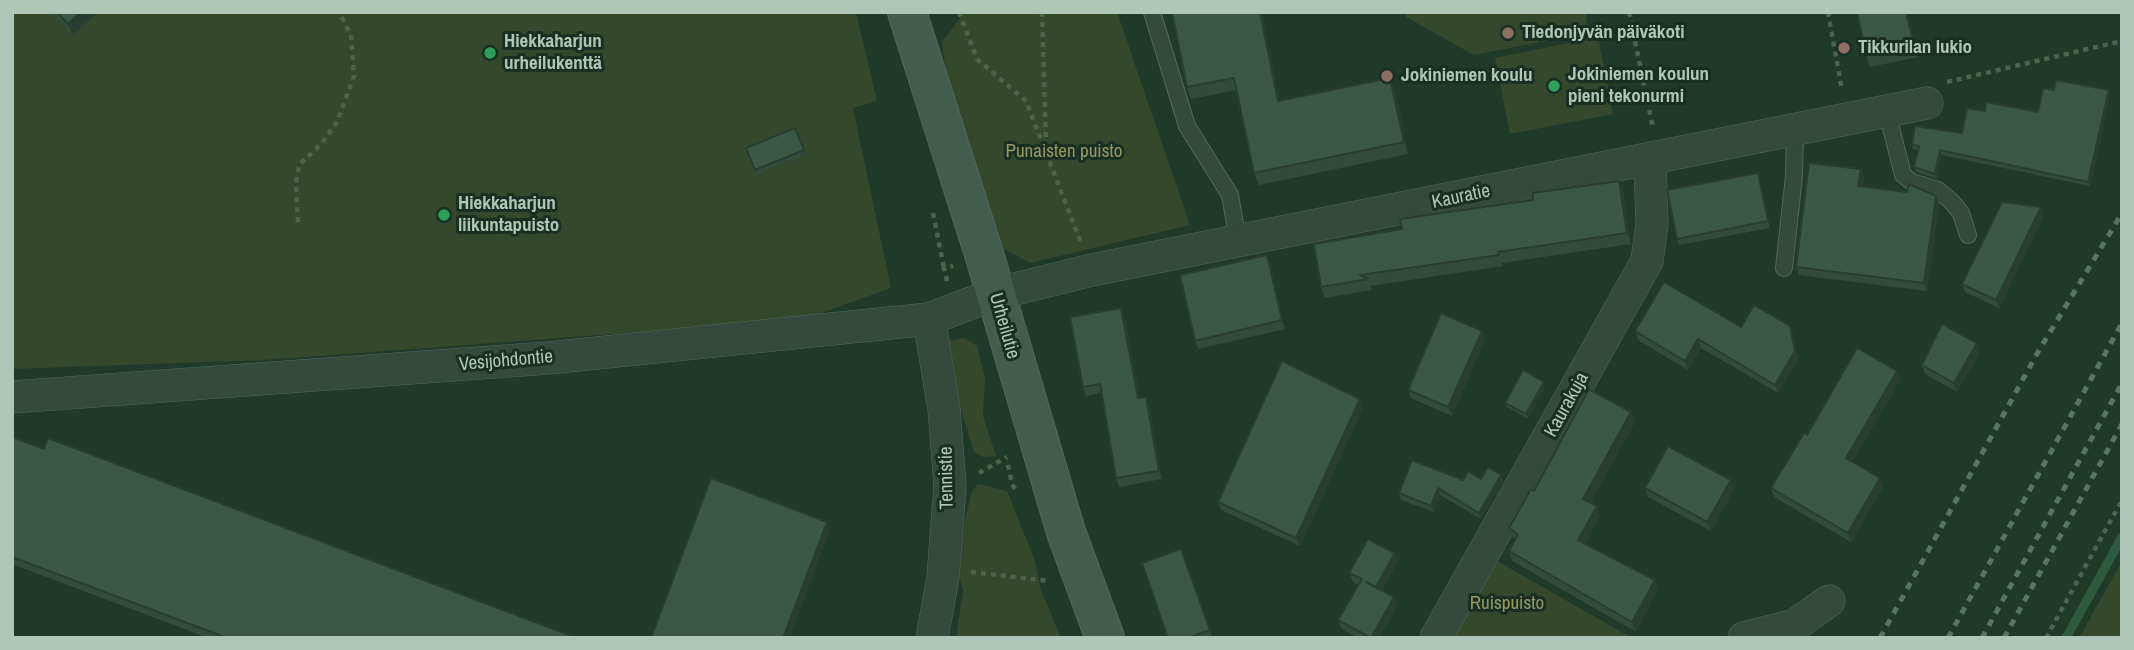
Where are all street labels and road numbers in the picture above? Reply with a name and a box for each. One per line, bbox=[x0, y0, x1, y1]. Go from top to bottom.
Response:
street label: Kauratie bbox=[1430, 180, 1492, 214]
street label: Urheilutie bbox=[984, 290, 1024, 362]
street label: Vesijohdontie bbox=[458, 346, 554, 376]
street label: Kaurakuja bbox=[1540, 369, 1594, 441]
street label: Tennistie bbox=[935, 446, 959, 510]

